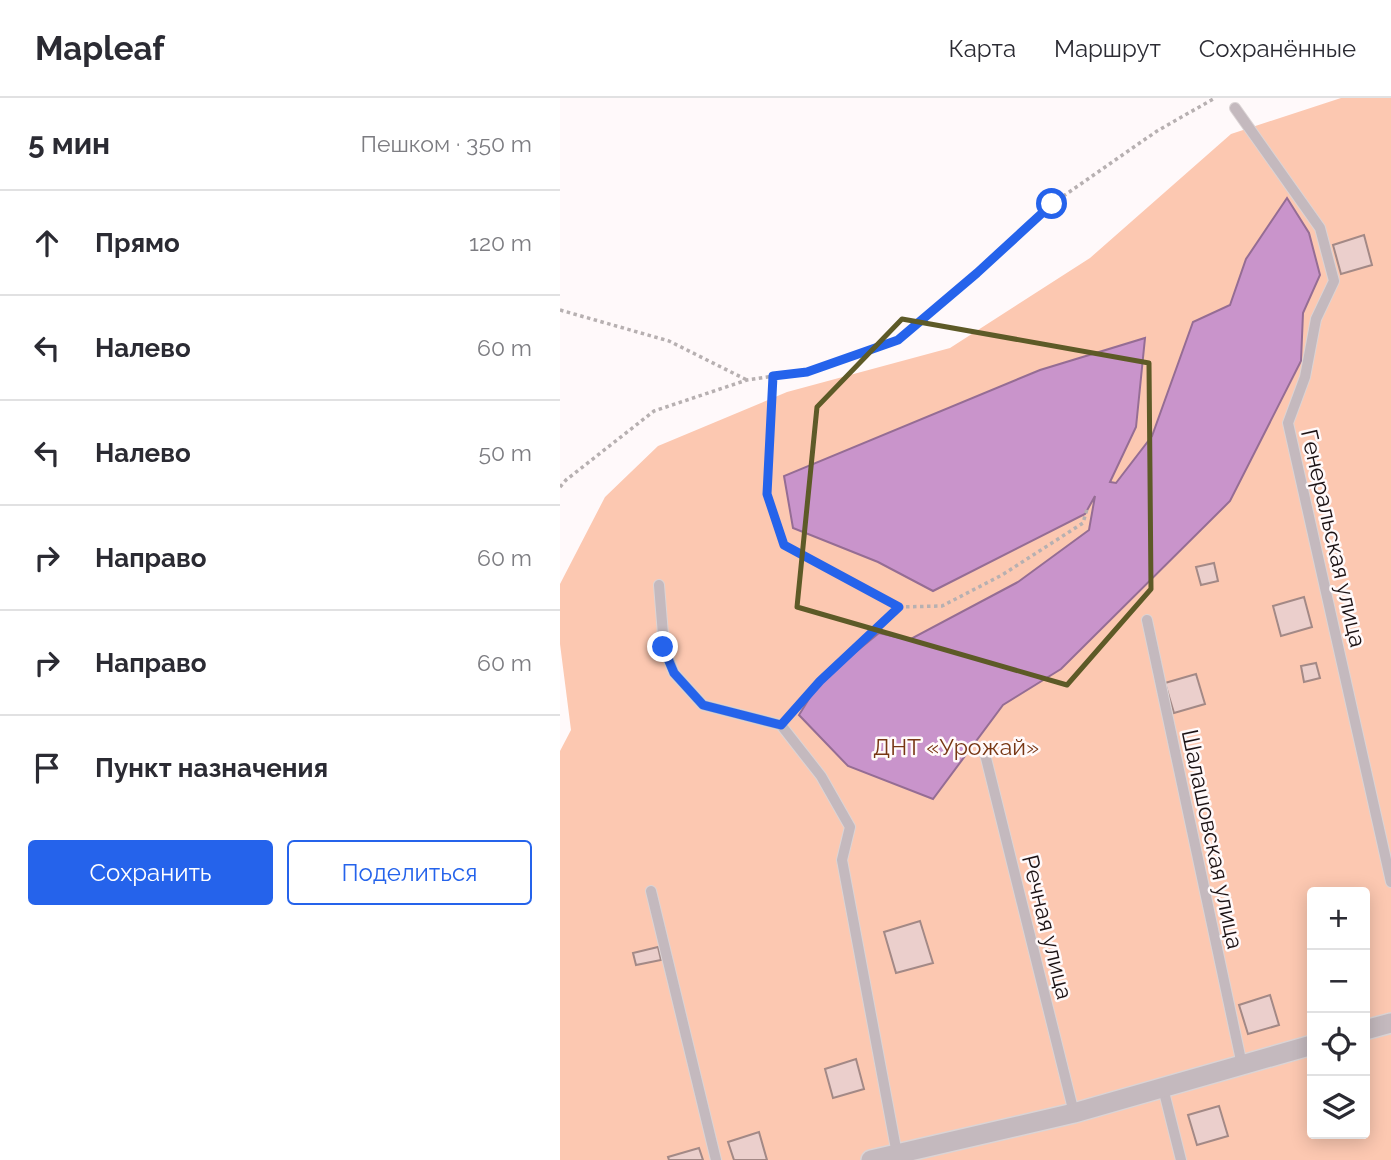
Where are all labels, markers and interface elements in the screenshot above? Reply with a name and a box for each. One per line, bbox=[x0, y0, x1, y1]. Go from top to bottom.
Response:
text: Mapleaf bbox=[35, 29, 165, 68]
text: Карта bbox=[948, 34, 1016, 63]
text: Маршрут bbox=[1054, 34, 1161, 63]
text: Сохранённые bbox=[1199, 34, 1356, 63]
text: 5 мин bbox=[28, 126, 110, 161]
text: Пешком · 350 m bbox=[361, 130, 532, 157]
route start bbox=[1036, 188, 1067, 219]
icon: ahead bbox=[28, 224, 66, 262]
text: Прямо bbox=[95, 228, 180, 258]
text: 120 m bbox=[469, 229, 532, 256]
icon: left bbox=[28, 329, 66, 367]
text: Налево bbox=[95, 333, 191, 363]
text: 60 m bbox=[477, 334, 532, 361]
street label: Генеральская улица bbox=[1296, 427, 1372, 649]
icon: left bbox=[28, 434, 66, 472]
text: Налево bbox=[95, 438, 191, 468]
text: 50 m bbox=[478, 439, 532, 466]
icon: right bbox=[28, 539, 66, 577]
text: Направо bbox=[95, 543, 206, 573]
text: 60 m bbox=[477, 544, 532, 571]
route end bbox=[647, 631, 678, 662]
icon: right bbox=[28, 644, 66, 682]
text: Направо bbox=[95, 648, 206, 678]
text: 60 m bbox=[477, 649, 532, 676]
street label: Шалашовская улица bbox=[1177, 727, 1249, 951]
park label: ДНТ «Урожай» bbox=[873, 733, 1039, 760]
icon: arrive bbox=[28, 749, 66, 787]
text: Пункт назначения bbox=[95, 753, 328, 783]
button: Сохранить bbox=[28, 840, 273, 905]
button: Поделиться bbox=[287, 840, 532, 905]
street label: Речная улица bbox=[1017, 852, 1079, 1002]
map controls bbox=[1307, 887, 1370, 1139]
button: + bbox=[1307, 887, 1370, 950]
button: − bbox=[1307, 950, 1370, 1013]
button: locate bbox=[1307, 1013, 1370, 1076]
button: layers bbox=[1307, 1076, 1370, 1139]

